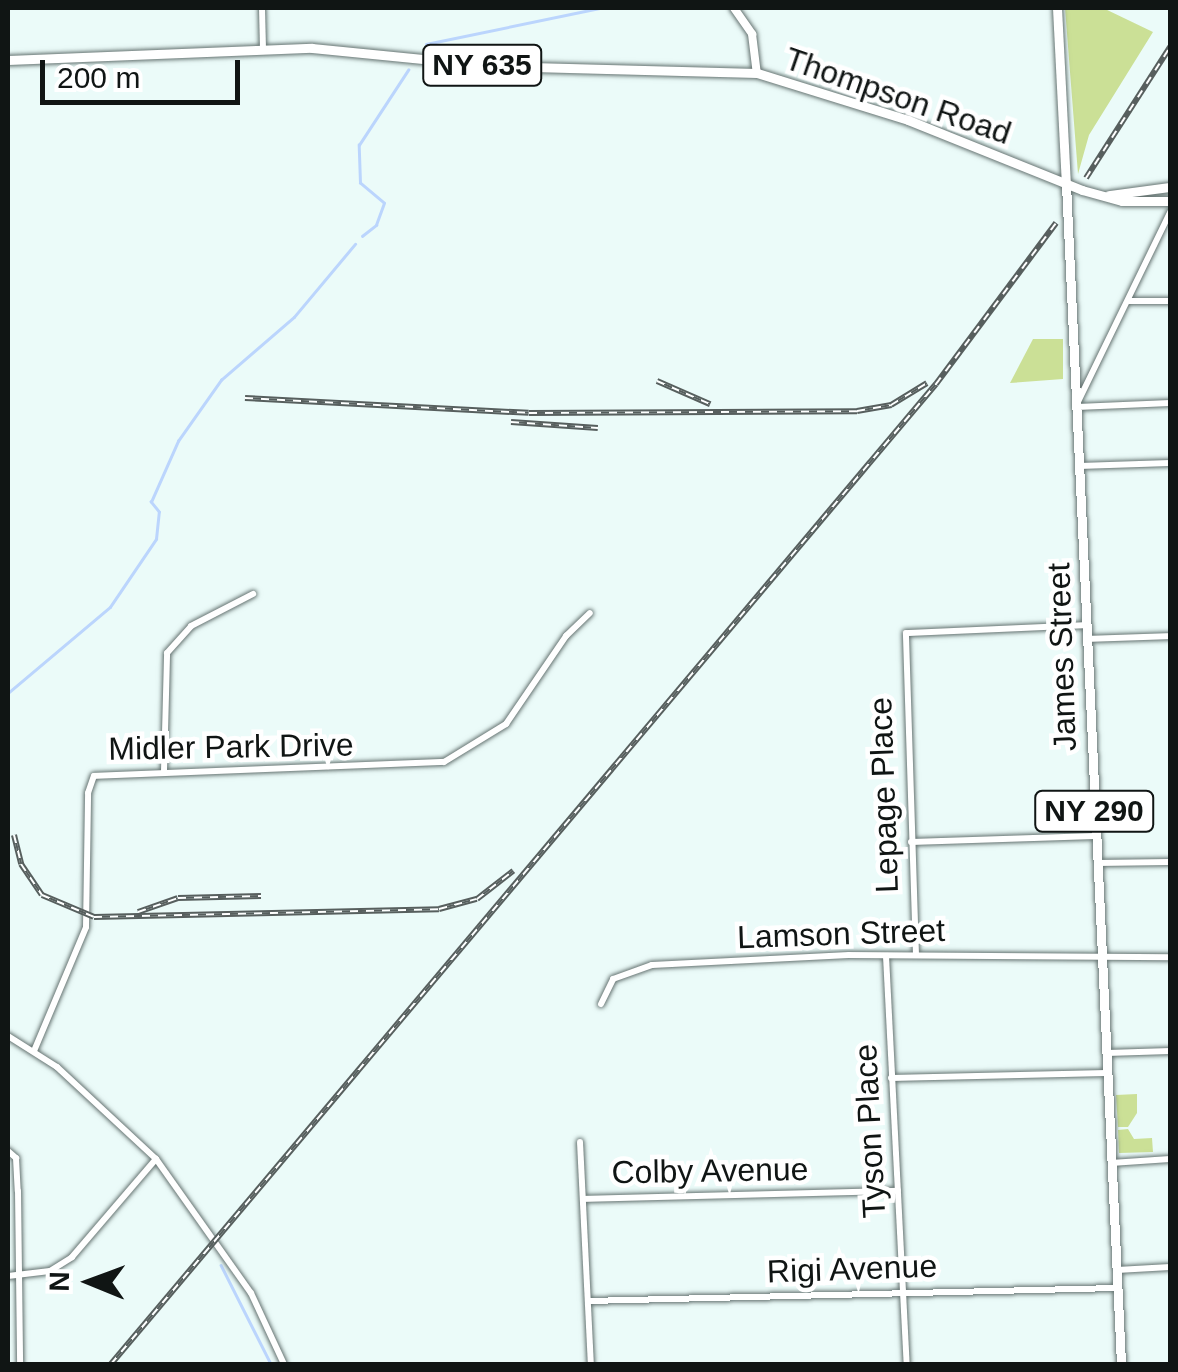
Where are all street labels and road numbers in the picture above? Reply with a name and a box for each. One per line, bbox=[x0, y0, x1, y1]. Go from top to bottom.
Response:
street label: Thompson Road bbox=[780, 39, 1016, 153]
road number: NY 635 bbox=[420, 40, 544, 90]
street label: James Street bbox=[1040, 562, 1084, 752]
street label: Lepage Place bbox=[861, 697, 907, 893]
street label: Midler Park Drive bbox=[108, 726, 354, 768]
road number: NY 290 bbox=[1032, 786, 1156, 836]
street label: Lamson Street bbox=[736, 911, 946, 957]
street label: Tyson Place bbox=[846, 1043, 894, 1219]
street label: Colby Avenue bbox=[610, 1150, 810, 1192]
street label: Rigi Avenue bbox=[765, 1247, 939, 1291]

